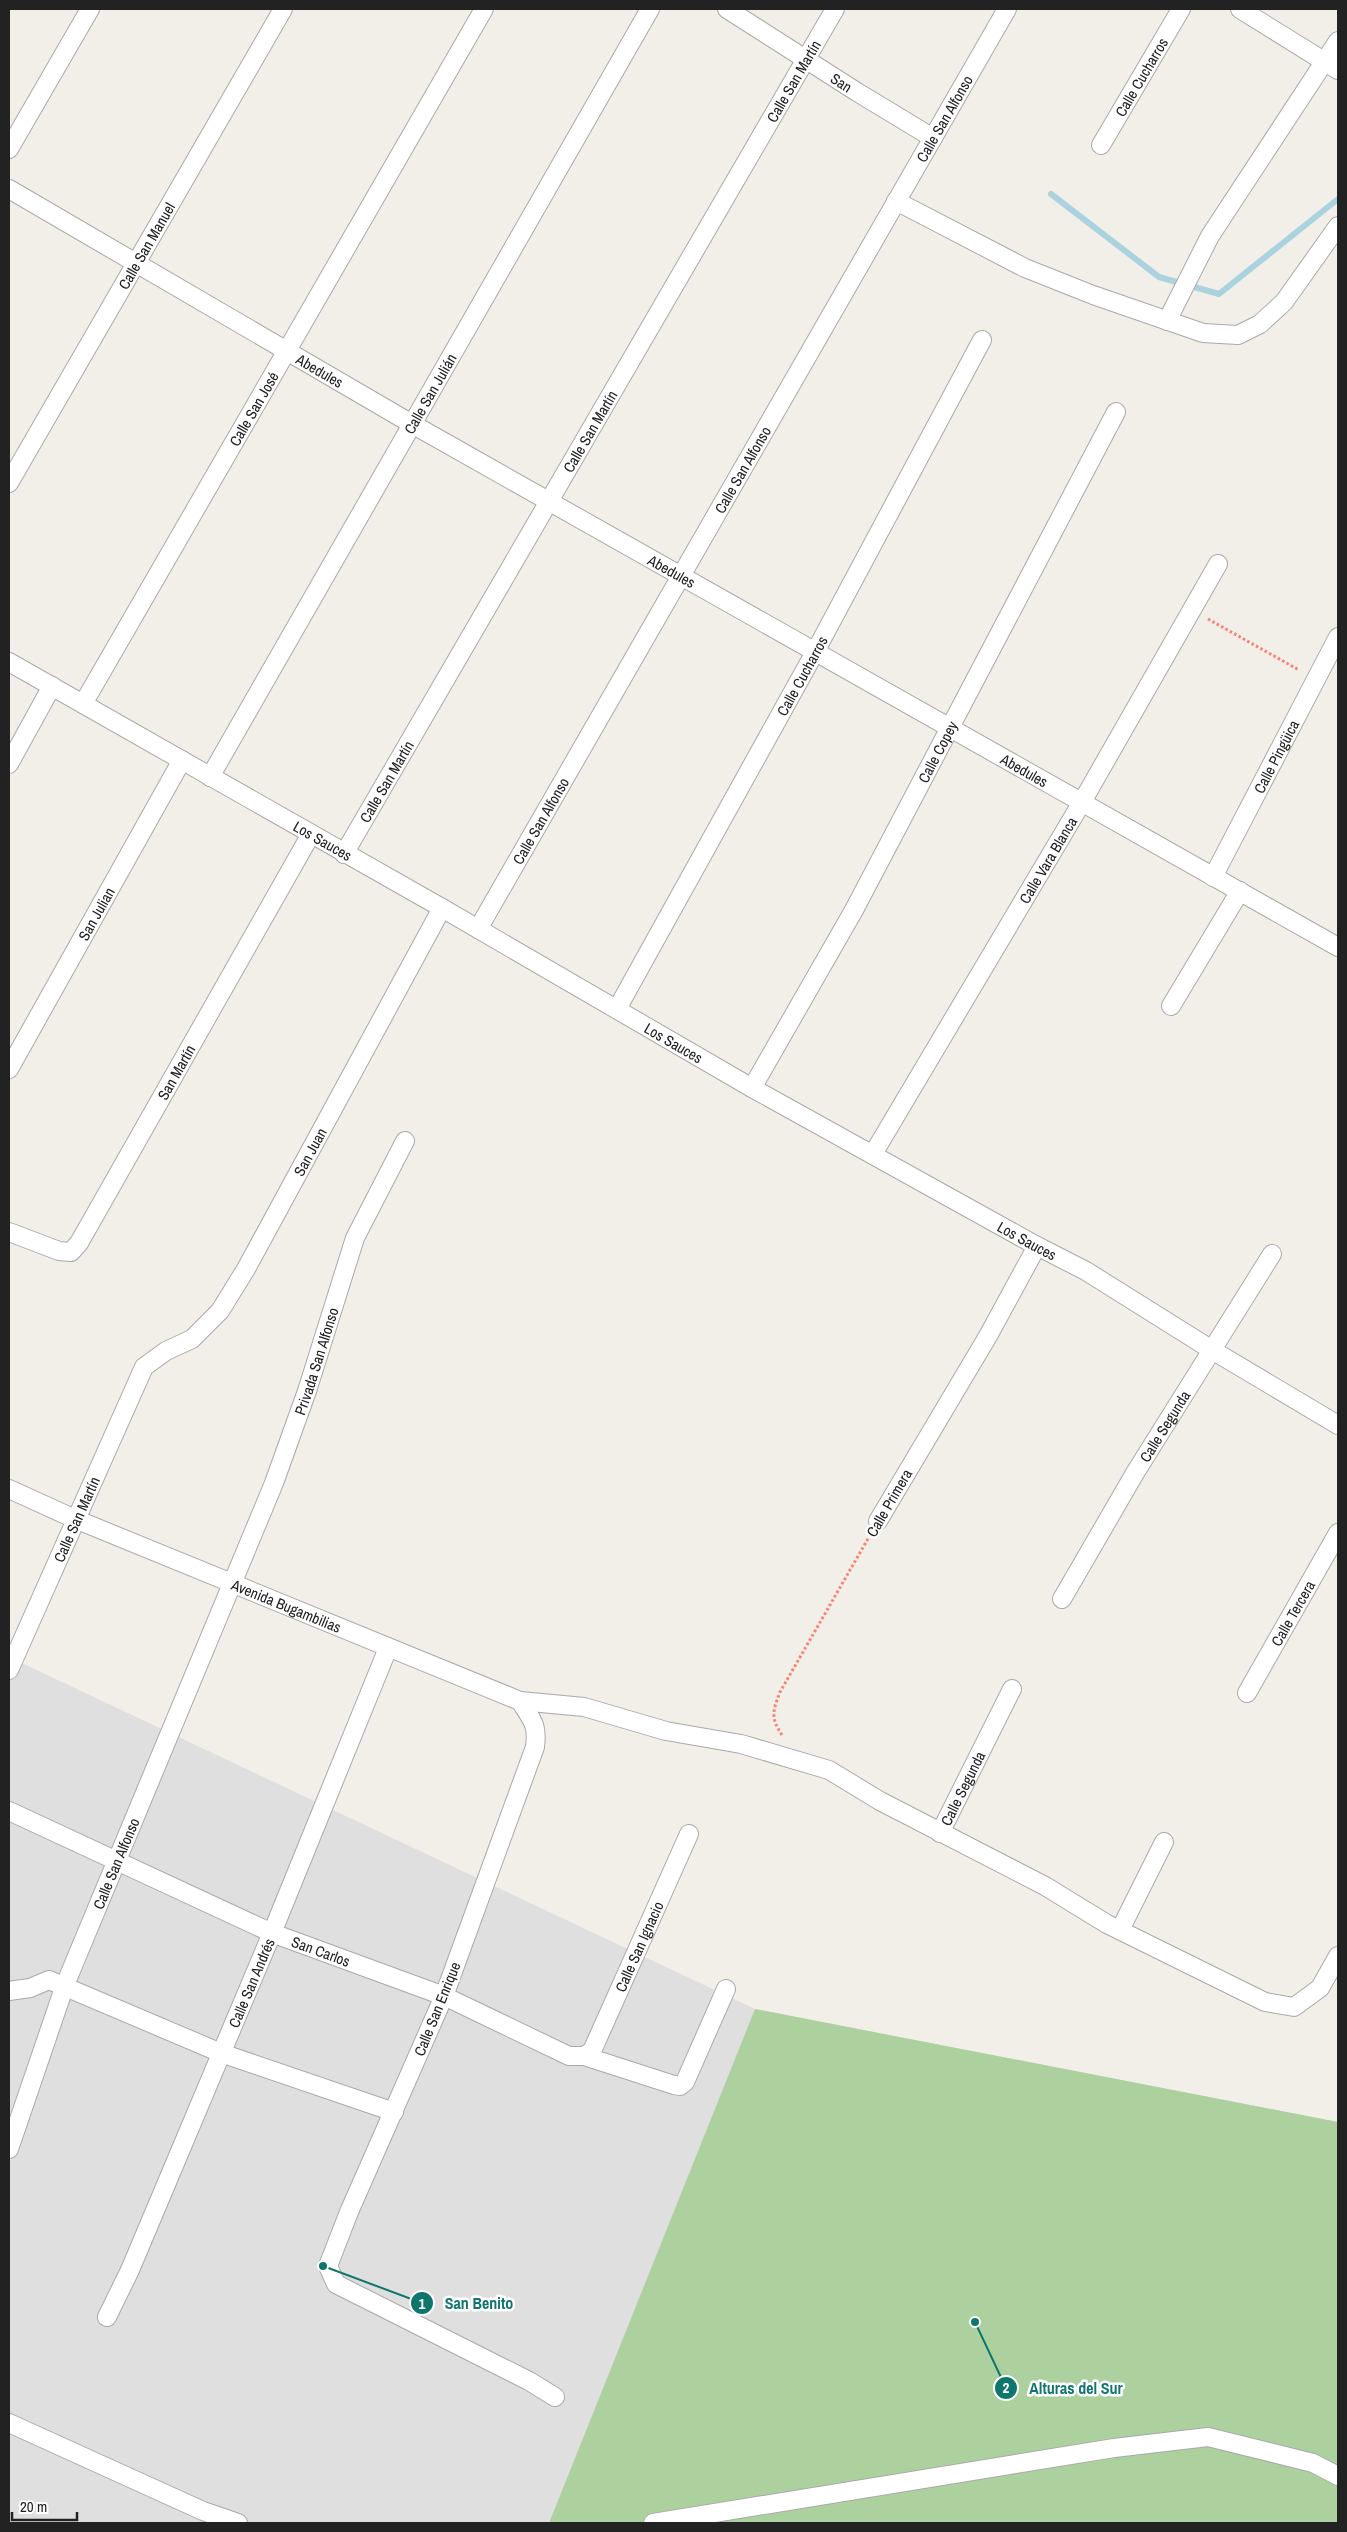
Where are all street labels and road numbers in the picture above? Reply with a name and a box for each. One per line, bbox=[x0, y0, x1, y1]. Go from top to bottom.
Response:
street label: Calle Cucharros bbox=[1110, 34, 1172, 120]
street label: Calle San Martín bbox=[761, 36, 825, 126]
street label: San bbox=[827, 67, 857, 97]
street label: Calle San Alfonso bbox=[911, 71, 977, 166]
street label: Calle San Manuel bbox=[113, 198, 180, 293]
street label: Abedules bbox=[292, 348, 347, 392]
street label: Calle San Julián bbox=[398, 349, 461, 438]
street label: Calle San José bbox=[224, 367, 283, 450]
street label: Calle San Martín bbox=[558, 386, 622, 476]
street label: Calle San Alfonso bbox=[709, 422, 776, 517]
street label: Abedules bbox=[644, 549, 699, 593]
street label: Calle Cucharros bbox=[771, 632, 832, 720]
street label: Calle Copey bbox=[912, 716, 963, 786]
street label: Calle Pingüica bbox=[1248, 716, 1304, 797]
street label: Calle San Martín bbox=[354, 736, 418, 826]
street label: Abedules bbox=[996, 748, 1052, 792]
street label: Calle San Alfonso bbox=[507, 773, 574, 868]
street label: Calle Vara Blanca bbox=[1014, 812, 1082, 907]
street label: Los Sauces bbox=[290, 815, 356, 865]
street label: San Julian bbox=[73, 883, 119, 944]
street label: Los Sauces bbox=[641, 1017, 707, 1068]
street label: San Martín bbox=[152, 1041, 200, 1104]
street label: San Juan bbox=[288, 1124, 331, 1180]
street label: Los Sauces bbox=[994, 1216, 1060, 1265]
street label: Privada San Alfonso bbox=[289, 1305, 343, 1418]
street label: Calle Segunda bbox=[1134, 1386, 1195, 1466]
street label: Calle Primera bbox=[861, 1465, 917, 1541]
street label: Calle San Martín bbox=[48, 1473, 104, 1565]
street label: Avenida Bugambilias bbox=[228, 1573, 345, 1637]
street label: Calle Tercera bbox=[1265, 1576, 1320, 1650]
street label: Calle Segunda bbox=[935, 1747, 990, 1829]
street label: Calle San Alfonso bbox=[87, 1814, 144, 1912]
street label: Calle San Ignacio bbox=[609, 1898, 668, 1995]
street label: San Carlos bbox=[289, 1931, 353, 1971]
street label: Calle San Andrés bbox=[223, 1935, 279, 2031]
street label: Calle San Enrique bbox=[409, 1959, 465, 2059]

